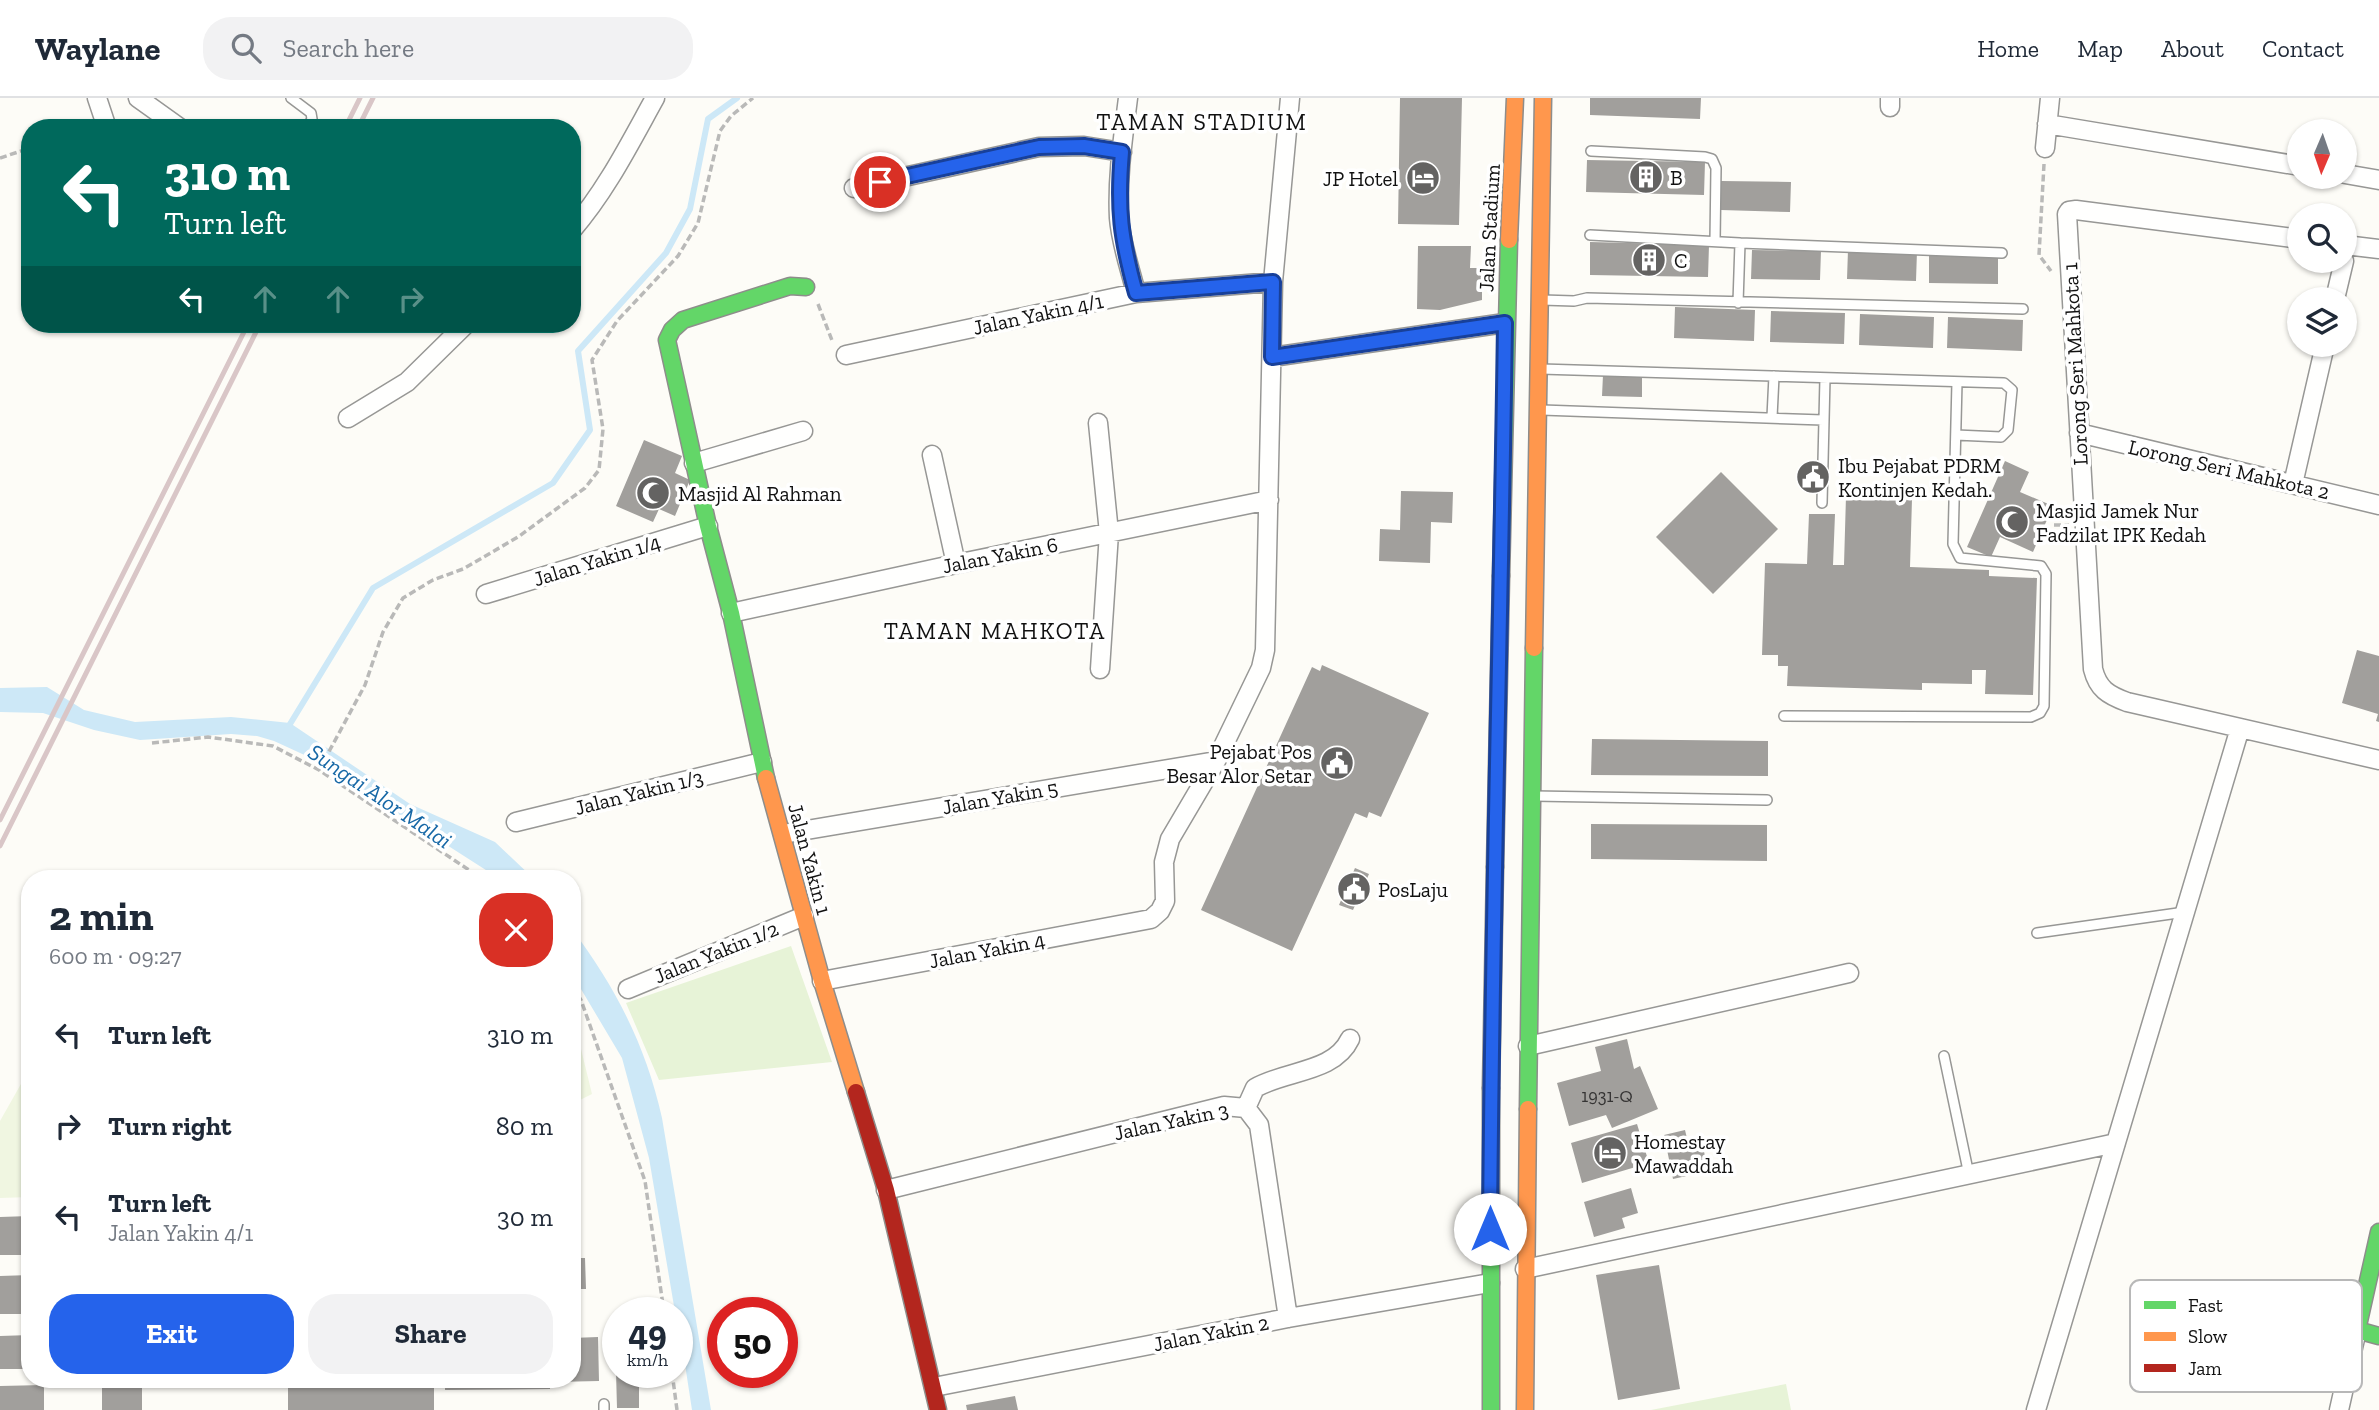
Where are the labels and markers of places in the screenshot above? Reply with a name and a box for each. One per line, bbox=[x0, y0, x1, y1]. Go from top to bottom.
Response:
pin bbox=[850, 152, 910, 212]
building icon: B bbox=[1627, 158, 1665, 196]
hotel icon: JP Hotel bbox=[1404, 159, 1442, 197]
place label: B bbox=[1670, 165, 1683, 190]
place label: JP Hotel bbox=[1323, 166, 1398, 191]
building icon: C bbox=[1630, 241, 1668, 279]
place label: C bbox=[1674, 248, 1688, 273]
place label: Ibu Pejabat PDRM Kontinjen Kedah. bbox=[1838, 453, 2001, 503]
public building icon: Ibu Pejabat PDRM Kontinjen Kedah. bbox=[1794, 458, 1832, 496]
mosque icon: Masjid Al Rahman bbox=[634, 474, 672, 512]
place label: Masjid Al Rahman bbox=[678, 481, 842, 507]
place label: Masjid Jamek Nur Fadzilat IPK Kedah bbox=[2036, 498, 2206, 547]
mosque icon: Masjid Jamek Nur Fadzilat IPK Kedah bbox=[1993, 503, 2031, 541]
place label: Pejabat Pos Besar Alor Setar bbox=[1166, 739, 1312, 788]
public building icon: Pejabat Pos Besar Alor Setar bbox=[1318, 744, 1356, 782]
public building icon: PosLaju bbox=[1335, 870, 1373, 908]
place label: PosLaju bbox=[1378, 877, 1448, 903]
place label: Homestay Mawaddah bbox=[1634, 1129, 1733, 1178]
hotel icon: Homestay Mawaddah bbox=[1591, 1134, 1629, 1172]

